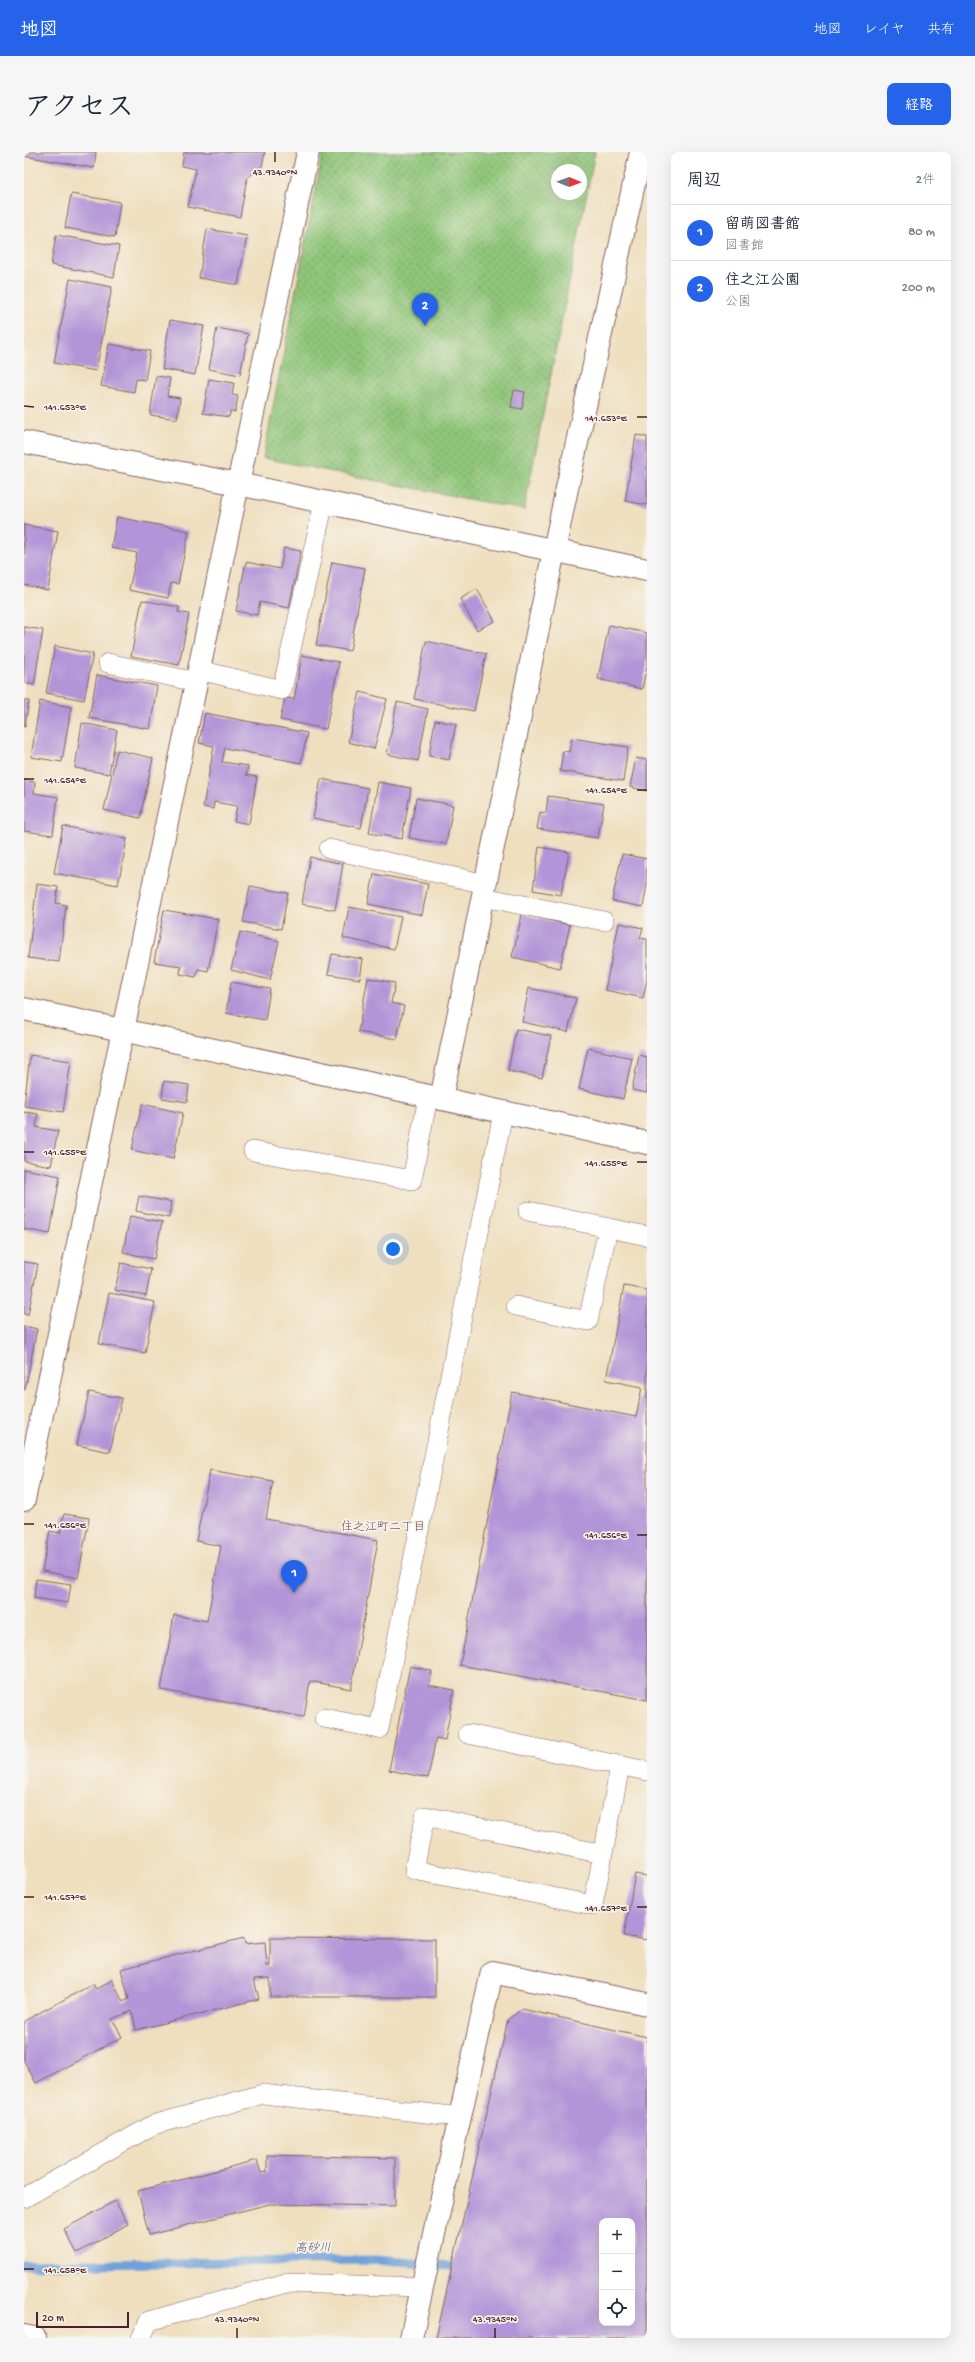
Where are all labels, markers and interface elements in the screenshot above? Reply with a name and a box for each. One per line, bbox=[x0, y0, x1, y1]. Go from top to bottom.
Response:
text: 地図 bbox=[20, 20, 58, 43]
text: 地図 bbox=[814, 22, 842, 39]
text: レイヤ bbox=[864, 22, 905, 39]
text: 共有 bbox=[927, 22, 955, 39]
button: 経路 bbox=[887, 83, 951, 125]
text: アクセス bbox=[24, 93, 134, 126]
north arrow bbox=[551, 164, 587, 200]
text: 43.9340°N bbox=[253, 167, 298, 179]
text: 周辺 bbox=[687, 172, 721, 192]
text: 2件 bbox=[916, 173, 935, 188]
text: 留萌図書館 bbox=[725, 216, 800, 234]
text: 1 bbox=[697, 225, 703, 240]
text: 80 m bbox=[908, 225, 935, 240]
text: 図書館 bbox=[725, 239, 764, 254]
text: 住之江公園 bbox=[725, 272, 800, 290]
text: 2 bbox=[697, 281, 703, 296]
text: 200 m bbox=[902, 281, 935, 296]
pin: 2 bbox=[412, 293, 438, 326]
text: 公園 bbox=[725, 295, 751, 310]
text: 141.653°E bbox=[43, 402, 87, 414]
text: 141.653°E bbox=[584, 413, 628, 425]
text: 141.654°E bbox=[43, 775, 87, 787]
text: 141.654°E bbox=[584, 785, 628, 797]
text: 141.655°E bbox=[43, 1147, 87, 1159]
text: 141.655°E bbox=[584, 1158, 628, 1170]
your location bbox=[383, 1239, 403, 1259]
text: 141.656°E bbox=[43, 1520, 87, 1532]
district label: 住之江町二丁目 bbox=[341, 1520, 425, 1535]
text: 141.656°E bbox=[584, 1530, 628, 1542]
pin: 1 bbox=[281, 1560, 307, 1593]
text: 141.657°E bbox=[43, 1892, 87, 1904]
text: 141.657°E bbox=[584, 1903, 628, 1915]
map controls bbox=[599, 2218, 635, 2326]
button: + bbox=[599, 2218, 635, 2254]
water label: 高砂川 bbox=[295, 2241, 331, 2256]
button: − bbox=[599, 2254, 635, 2290]
text: 141.658°E bbox=[43, 2265, 87, 2277]
button: locate bbox=[599, 2290, 635, 2326]
scale bar bbox=[36, 2310, 129, 2329]
text: 20 m bbox=[42, 2313, 64, 2325]
text: 43.9340°N bbox=[215, 2314, 260, 2326]
text: 43.9345°N bbox=[473, 2314, 518, 2326]

